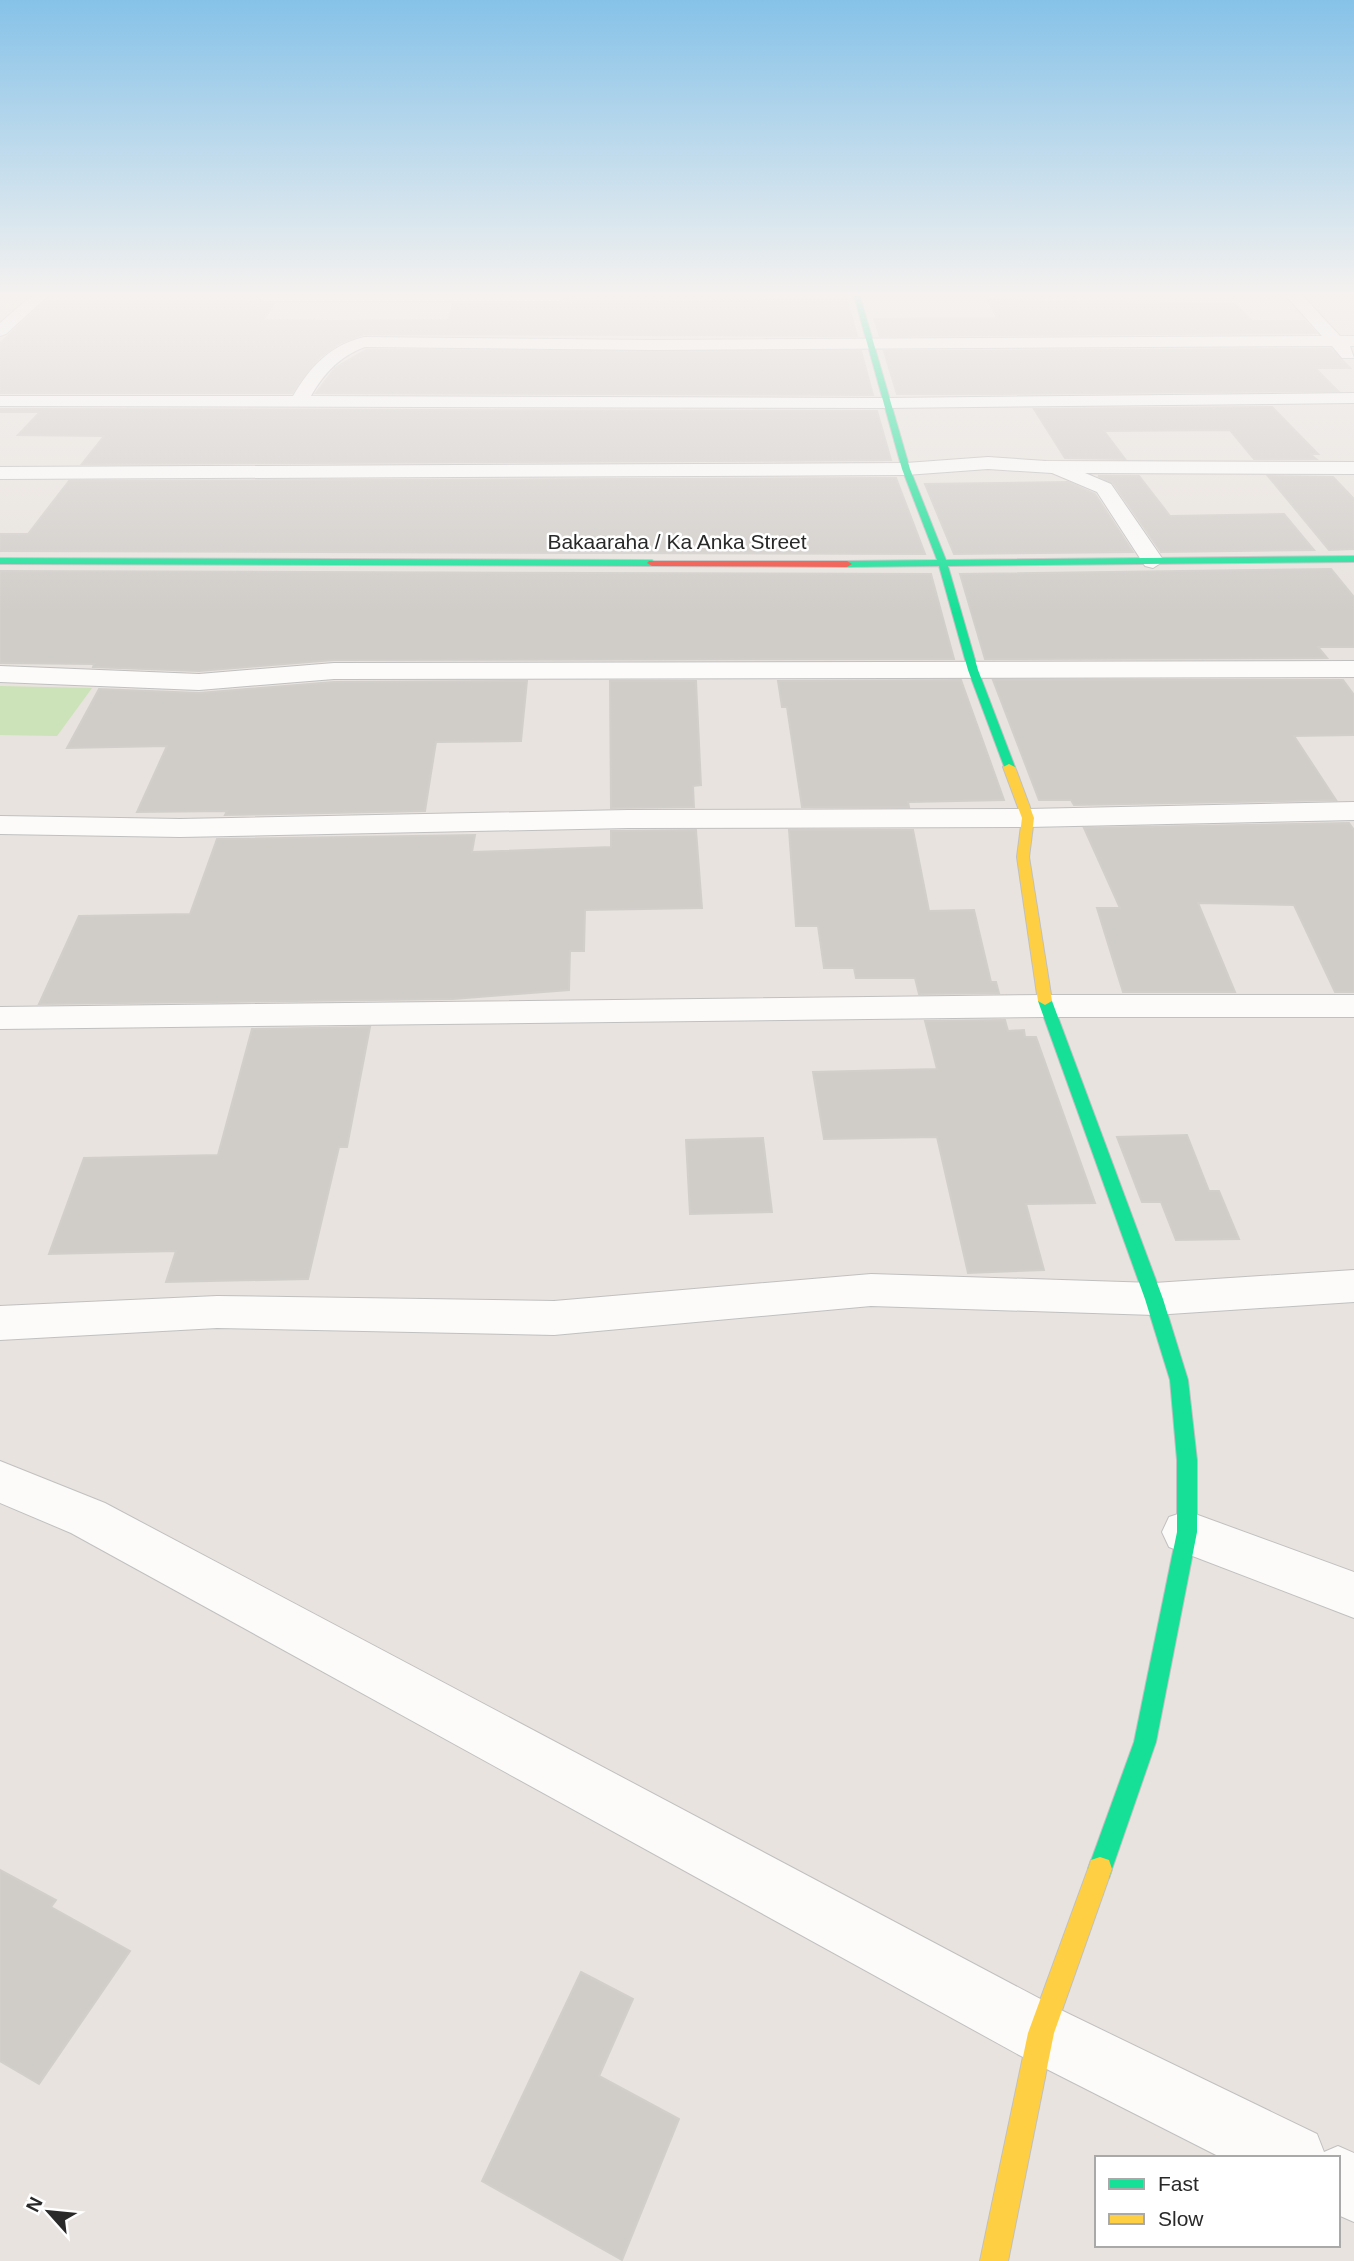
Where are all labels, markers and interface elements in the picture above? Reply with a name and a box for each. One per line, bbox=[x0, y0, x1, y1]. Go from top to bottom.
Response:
street label: Bakaaraha / Ka Anka Street bbox=[547, 530, 807, 553]
legend bbox=[1095, 2156, 1340, 2247]
text: Fast bbox=[1158, 2172, 1199, 2195]
north arrow bbox=[14, 2177, 84, 2247]
text: N bbox=[22, 2194, 47, 2215]
text: Slow bbox=[1158, 2207, 1204, 2230]

